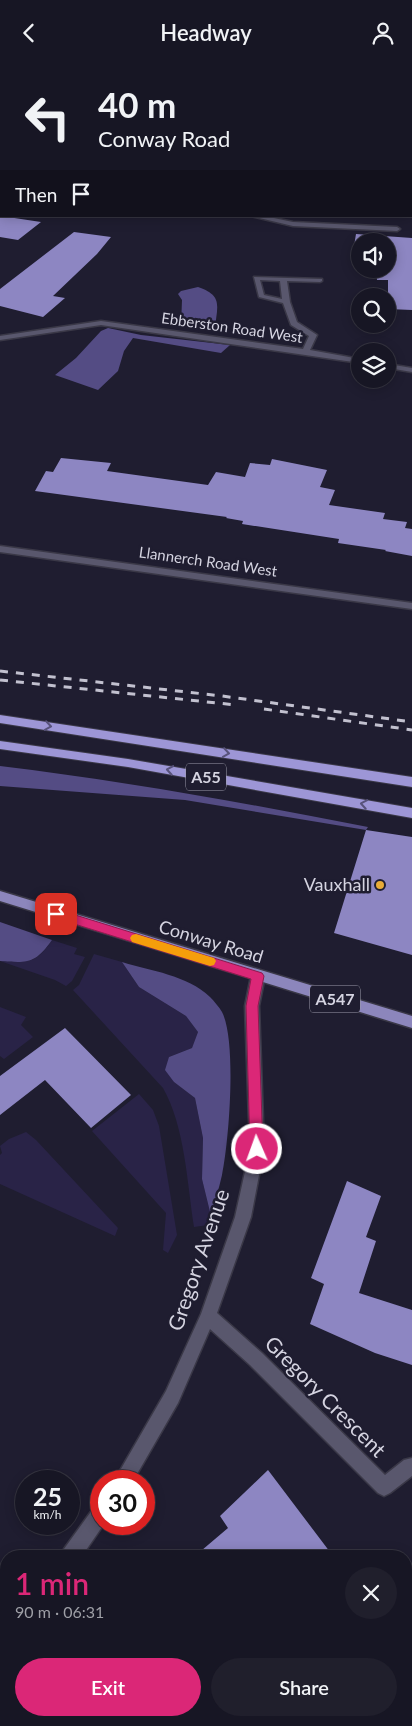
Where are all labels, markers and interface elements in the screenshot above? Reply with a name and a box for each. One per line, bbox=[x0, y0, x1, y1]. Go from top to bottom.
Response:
icon: back bbox=[15, 19, 43, 47]
text: Headway bbox=[160, 19, 252, 46]
icon: person bbox=[369, 19, 397, 47]
text: 40 m bbox=[98, 83, 176, 125]
icon: left bbox=[15, 85, 80, 150]
text: Conway Road bbox=[98, 125, 230, 152]
icon: arrive bbox=[67, 180, 95, 208]
text: Then bbox=[15, 183, 57, 206]
map controls bbox=[351, 233, 396, 388]
button: sound bbox=[351, 233, 396, 278]
button: search bbox=[351, 288, 396, 333]
street label: Ebberston Road West bbox=[160, 308, 305, 346]
button: layers bbox=[351, 343, 396, 388]
street label: Llannerch Road West bbox=[138, 542, 279, 580]
one-way arrow bbox=[45, 720, 53, 731]
one-way arrow bbox=[222, 747, 231, 757]
road number: A55 bbox=[186, 764, 226, 791]
one-way arrow bbox=[165, 766, 174, 776]
one-way arrow bbox=[360, 800, 368, 810]
place label: Vauxhall bbox=[304, 873, 370, 895]
marker: Vauxhall bbox=[374, 879, 386, 891]
pin bbox=[35, 893, 77, 935]
icon: arrive bbox=[42, 900, 70, 928]
street label: Conway Road bbox=[156, 915, 266, 967]
road number: A547 bbox=[310, 986, 360, 1013]
position arrow bbox=[230, 1122, 282, 1174]
street label: Gregory Avenue bbox=[162, 1185, 234, 1334]
street label: Gregory Crescent bbox=[260, 1330, 392, 1462]
speed limit sign: 30 bbox=[90, 1470, 155, 1535]
text: 25 bbox=[33, 1481, 62, 1511]
text: km/h bbox=[33, 1507, 62, 1522]
text: 1 min bbox=[15, 1565, 89, 1601]
button: close bbox=[345, 1567, 397, 1619]
text: 90 m · 06:31 bbox=[15, 1602, 104, 1621]
button: Exit bbox=[15, 1658, 201, 1716]
button: Share bbox=[211, 1658, 397, 1716]

